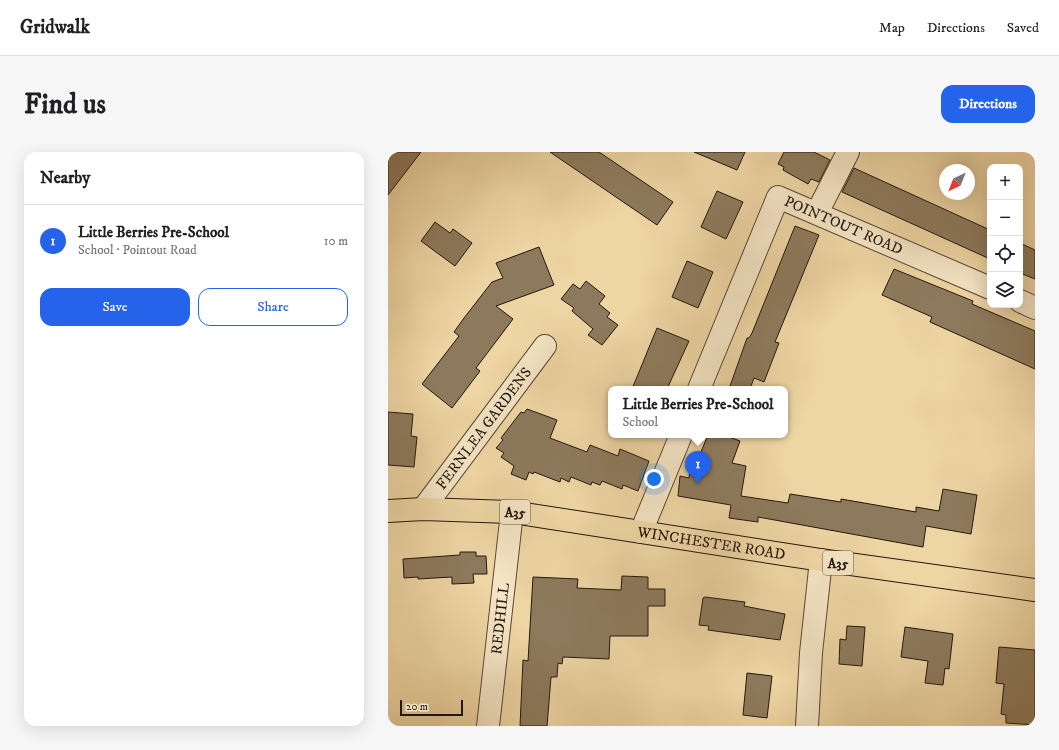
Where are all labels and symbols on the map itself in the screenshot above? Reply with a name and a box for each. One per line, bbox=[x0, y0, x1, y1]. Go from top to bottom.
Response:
north arrow bbox=[939, 164, 975, 200]
street label: POINTOUT ROAD bbox=[781, 192, 905, 259]
street label: FERNLEA GARDENS bbox=[432, 363, 536, 493]
pin: 1 bbox=[685, 451, 711, 484]
your location bbox=[644, 469, 664, 489]
road number: A35 bbox=[500, 500, 530, 524]
street label: WINCHESTER ROAD bbox=[635, 522, 787, 564]
road number: A35 bbox=[823, 551, 853, 575]
street label: REDHILL bbox=[487, 582, 514, 656]
scale bar bbox=[400, 698, 463, 717]

